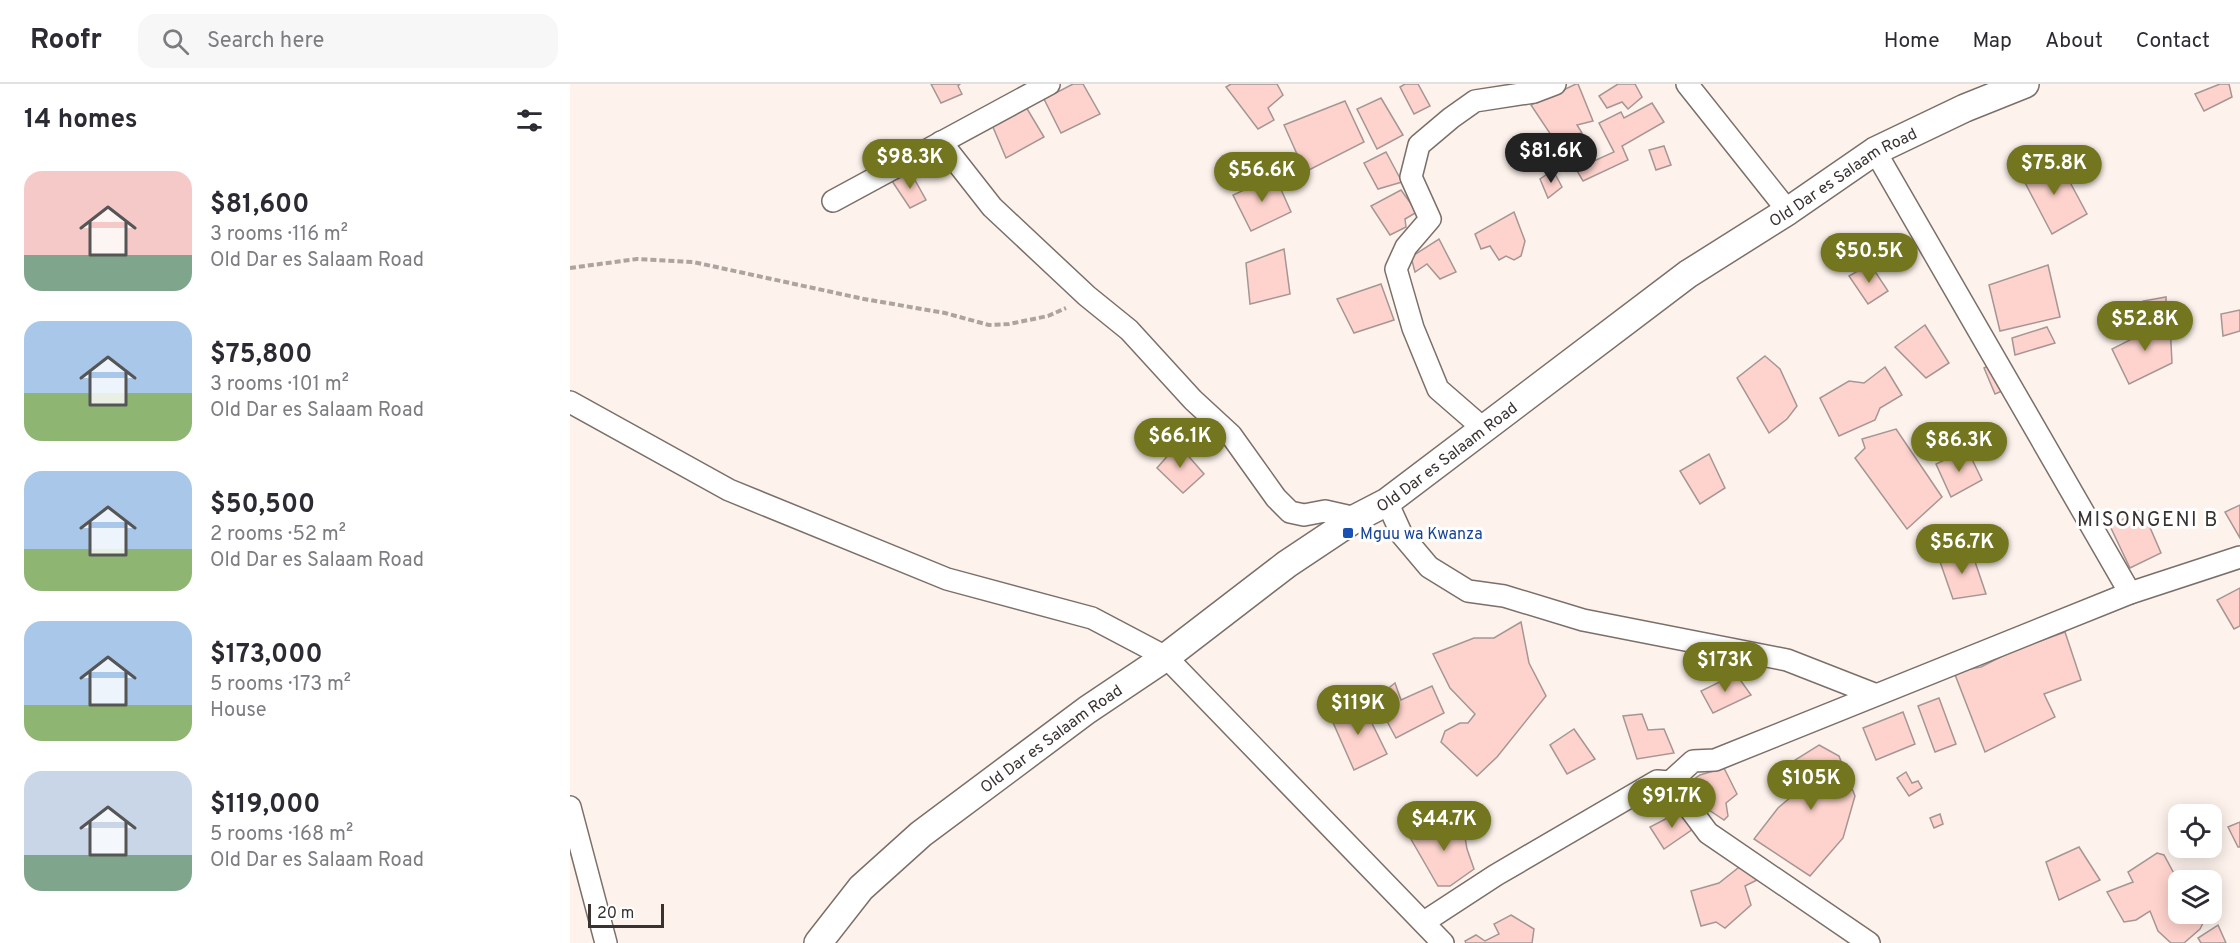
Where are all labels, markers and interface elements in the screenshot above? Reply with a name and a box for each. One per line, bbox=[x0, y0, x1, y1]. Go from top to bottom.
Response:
search box bbox=[138, 14, 558, 68]
text: Roofr bbox=[30, 23, 102, 59]
icon: search bbox=[159, 25, 192, 58]
text: Search here bbox=[207, 28, 324, 55]
text: Home bbox=[1884, 28, 1940, 55]
text: Map bbox=[1973, 28, 2012, 55]
text: About bbox=[2045, 28, 2103, 55]
text: Contact bbox=[2136, 28, 2210, 55]
text: 14 homes bbox=[24, 104, 138, 137]
icon: filters bbox=[513, 104, 546, 137]
street label: Old Dar es Salaam Road bbox=[1766, 124, 1921, 232]
pin: $81.6K bbox=[1502, 133, 1600, 184]
pin: $98.3K bbox=[861, 139, 959, 190]
text: $81.6K bbox=[1519, 139, 1583, 165]
text: $98.3K bbox=[876, 145, 944, 171]
pin: $75.8K bbox=[2005, 145, 2103, 196]
text: $75.8K bbox=[2021, 151, 2087, 177]
pin: $56.6K bbox=[1213, 152, 1311, 203]
text: $56.6K bbox=[1228, 158, 1296, 184]
text: $81,600 bbox=[210, 189, 309, 222]
icon: home bbox=[72, 195, 144, 267]
text: 3 rooms · 116 m² bbox=[210, 222, 348, 248]
pin: $50.5K bbox=[1820, 233, 1918, 284]
text: $50.5K bbox=[1835, 239, 1903, 265]
text: Old Dar es Salaam Road bbox=[210, 248, 424, 274]
pin: $52.8K bbox=[2096, 301, 2194, 352]
text: $52.8K bbox=[2111, 307, 2179, 333]
text: $75,800 bbox=[210, 339, 312, 372]
icon: home bbox=[72, 345, 144, 417]
text: 3 rooms · 101 m² bbox=[210, 372, 349, 398]
text: Old Dar es Salaam Road bbox=[210, 398, 424, 424]
street label: Old Dar es Salaam Road bbox=[1374, 399, 1522, 518]
pin: $66.1K bbox=[1131, 418, 1229, 469]
pin: $86.3K bbox=[1910, 422, 2008, 473]
text: $66.1K bbox=[1148, 424, 1212, 450]
text: $86.3K bbox=[1925, 428, 1993, 454]
text: $50,500 bbox=[210, 489, 315, 522]
icon: home bbox=[72, 495, 144, 567]
district label: MISONGENI B bbox=[2077, 508, 2219, 534]
text: 2 rooms · 52 m² bbox=[210, 522, 346, 548]
pin: $56.7K bbox=[1913, 524, 2011, 575]
place label: Mguu wa Kwanza bbox=[1360, 525, 1483, 545]
marker: Mguu wa Kwanza bbox=[1341, 526, 1355, 540]
text: $56.7K bbox=[1930, 530, 1994, 556]
text: Old Dar es Salaam Road bbox=[210, 548, 424, 574]
text: $173,000 bbox=[210, 639, 323, 672]
pin: $173K bbox=[1683, 642, 1767, 693]
icon: home bbox=[72, 645, 144, 717]
text: $173K bbox=[1697, 648, 1753, 674]
text: 5 rooms · 173 m² bbox=[210, 672, 351, 698]
street label: Old Dar es Salaam Road bbox=[977, 681, 1127, 798]
pin: $119K bbox=[1316, 685, 1400, 736]
text: $119K bbox=[1331, 691, 1385, 717]
text: House bbox=[210, 698, 266, 724]
pin: $105K bbox=[1769, 760, 1853, 811]
text: $105K bbox=[1781, 766, 1841, 792]
pin: $91.7K bbox=[1623, 778, 1721, 829]
text: $91.7K bbox=[1642, 784, 1702, 810]
text: $119,000 bbox=[210, 789, 320, 822]
icon: home bbox=[72, 795, 144, 867]
pin: $44.7K bbox=[1395, 801, 1493, 852]
map controls bbox=[2168, 804, 2222, 924]
button: locate bbox=[2168, 804, 2222, 858]
text: $44.7K bbox=[1411, 807, 1477, 833]
text: 5 rooms · 168 m² bbox=[210, 822, 353, 848]
text: Old Dar es Salaam Road bbox=[210, 848, 424, 874]
button: layers bbox=[2168, 870, 2222, 924]
scale bar bbox=[588, 901, 664, 928]
text: 20 m bbox=[597, 904, 634, 924]

